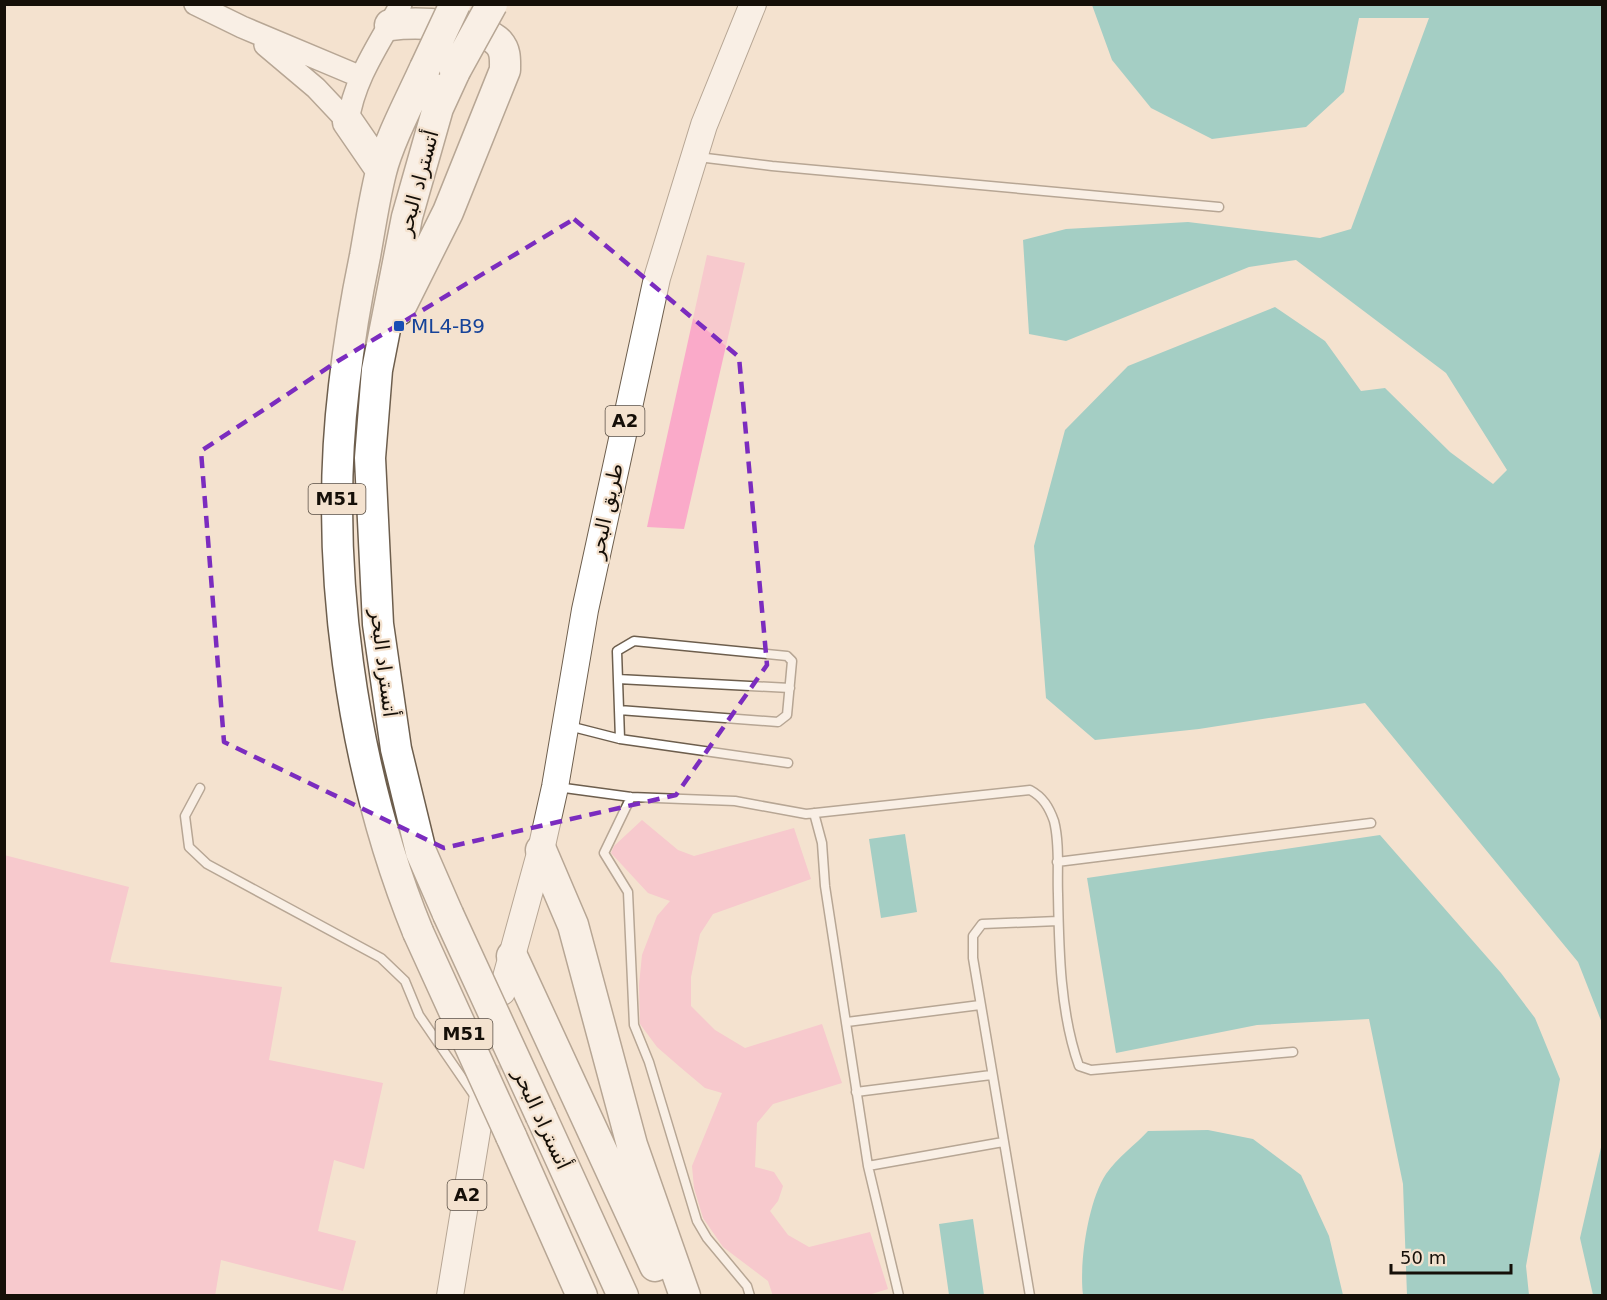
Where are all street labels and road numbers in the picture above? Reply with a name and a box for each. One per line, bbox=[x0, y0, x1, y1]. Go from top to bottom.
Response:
street label: أتستراد البحر bbox=[391, 127, 444, 239]
road number: A2 bbox=[606, 406, 644, 436]
street label: طريق البحر bbox=[584, 461, 628, 562]
road number: M51 bbox=[308, 484, 366, 514]
street label: أتستراد البحر bbox=[365, 607, 404, 718]
road number: M51 bbox=[436, 1019, 492, 1049]
street label: أتستراد البحر bbox=[508, 1063, 577, 1173]
road number: A2 bbox=[448, 1180, 486, 1210]

